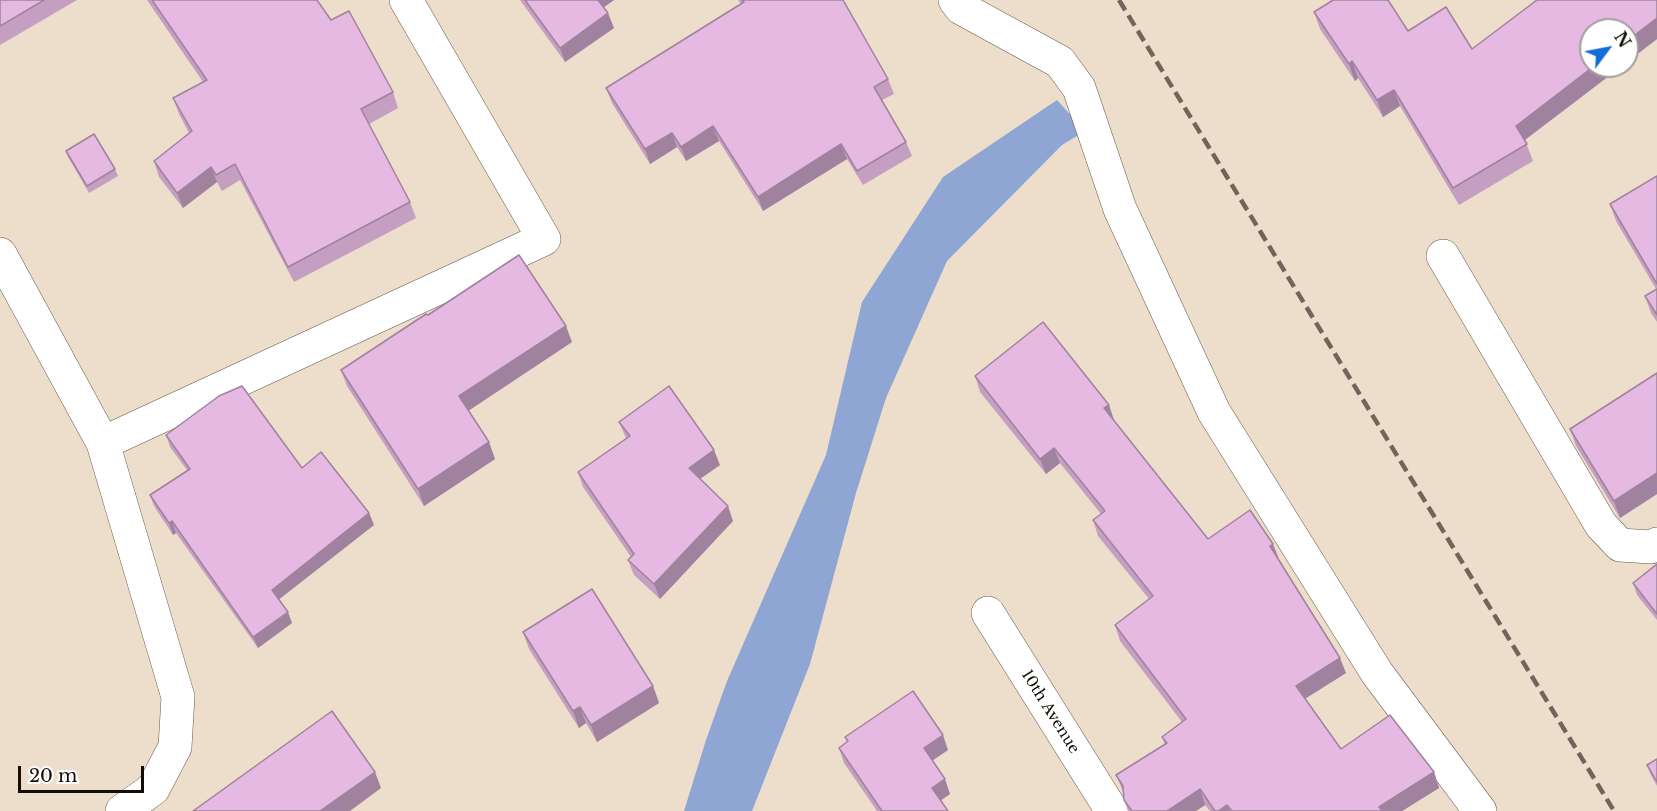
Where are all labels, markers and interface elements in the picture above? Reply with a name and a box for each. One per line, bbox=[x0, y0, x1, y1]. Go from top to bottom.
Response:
north arrow bbox=[1579, 18, 1639, 78]
text: N bbox=[1610, 28, 1635, 51]
street label: 10th Avenue bbox=[1017, 667, 1083, 757]
scale bar bbox=[21, 754, 147, 792]
text: 20 m bbox=[29, 765, 77, 787]

